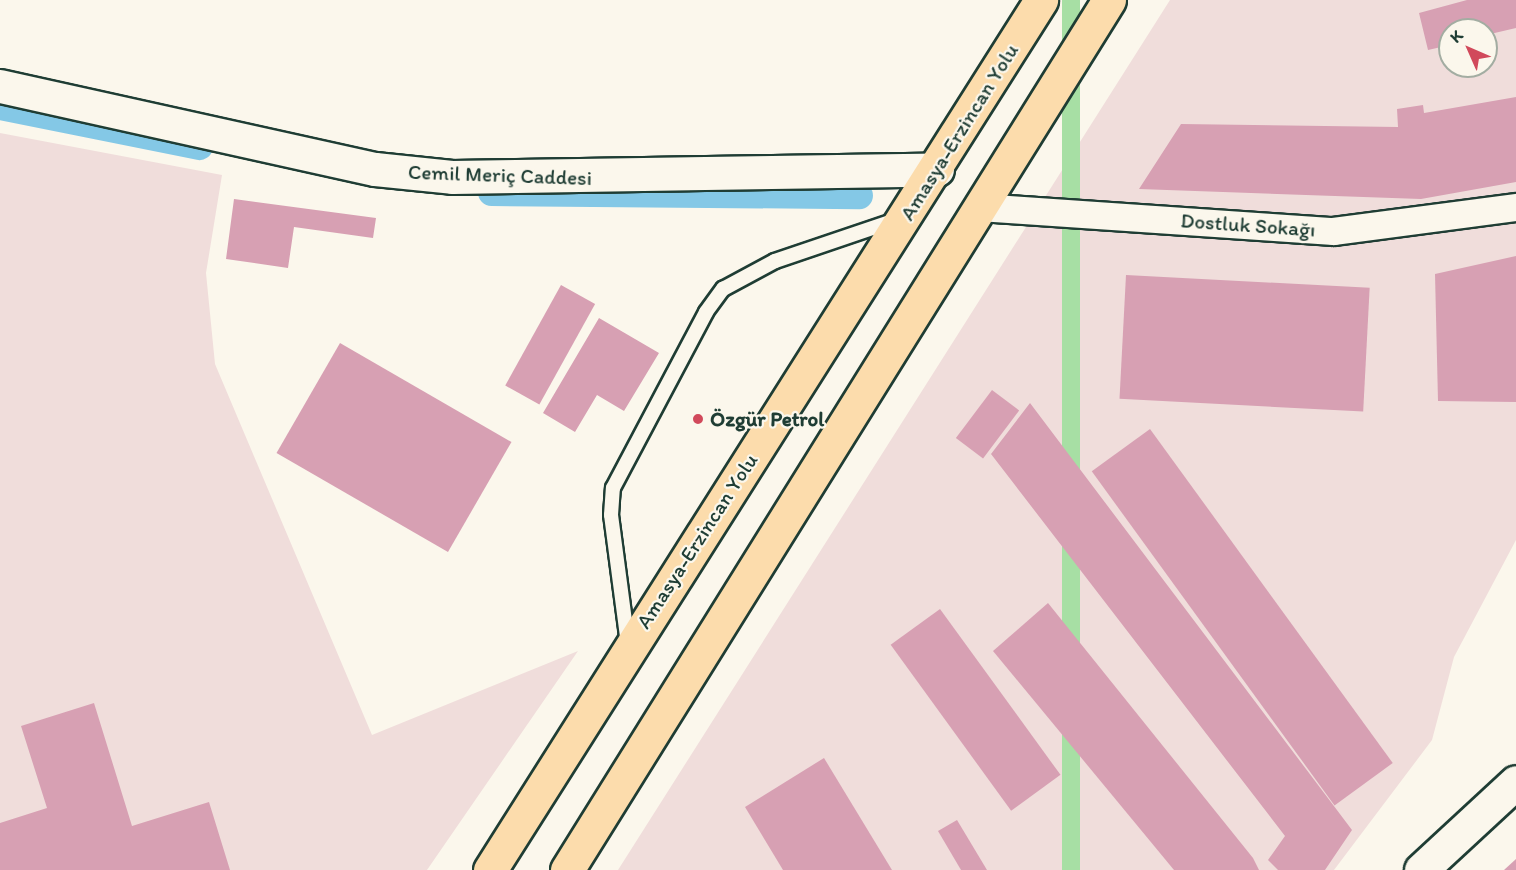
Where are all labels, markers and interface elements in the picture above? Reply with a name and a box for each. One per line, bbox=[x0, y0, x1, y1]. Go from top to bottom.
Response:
north arrow bbox=[1438, 18, 1498, 78]
text: K bbox=[1446, 26, 1467, 47]
street label: Amasya-Erzincan Yolu bbox=[895, 40, 1023, 224]
street label: Cemil Meriç Caddesi bbox=[408, 159, 592, 191]
street label: Dostluk Sokağı bbox=[1180, 208, 1316, 242]
place label: Özgür Petrol bbox=[710, 406, 824, 432]
marker: Özgür Petrol bbox=[691, 412, 705, 426]
street label: Amasya-Erzincan Yolu bbox=[631, 449, 763, 633]

